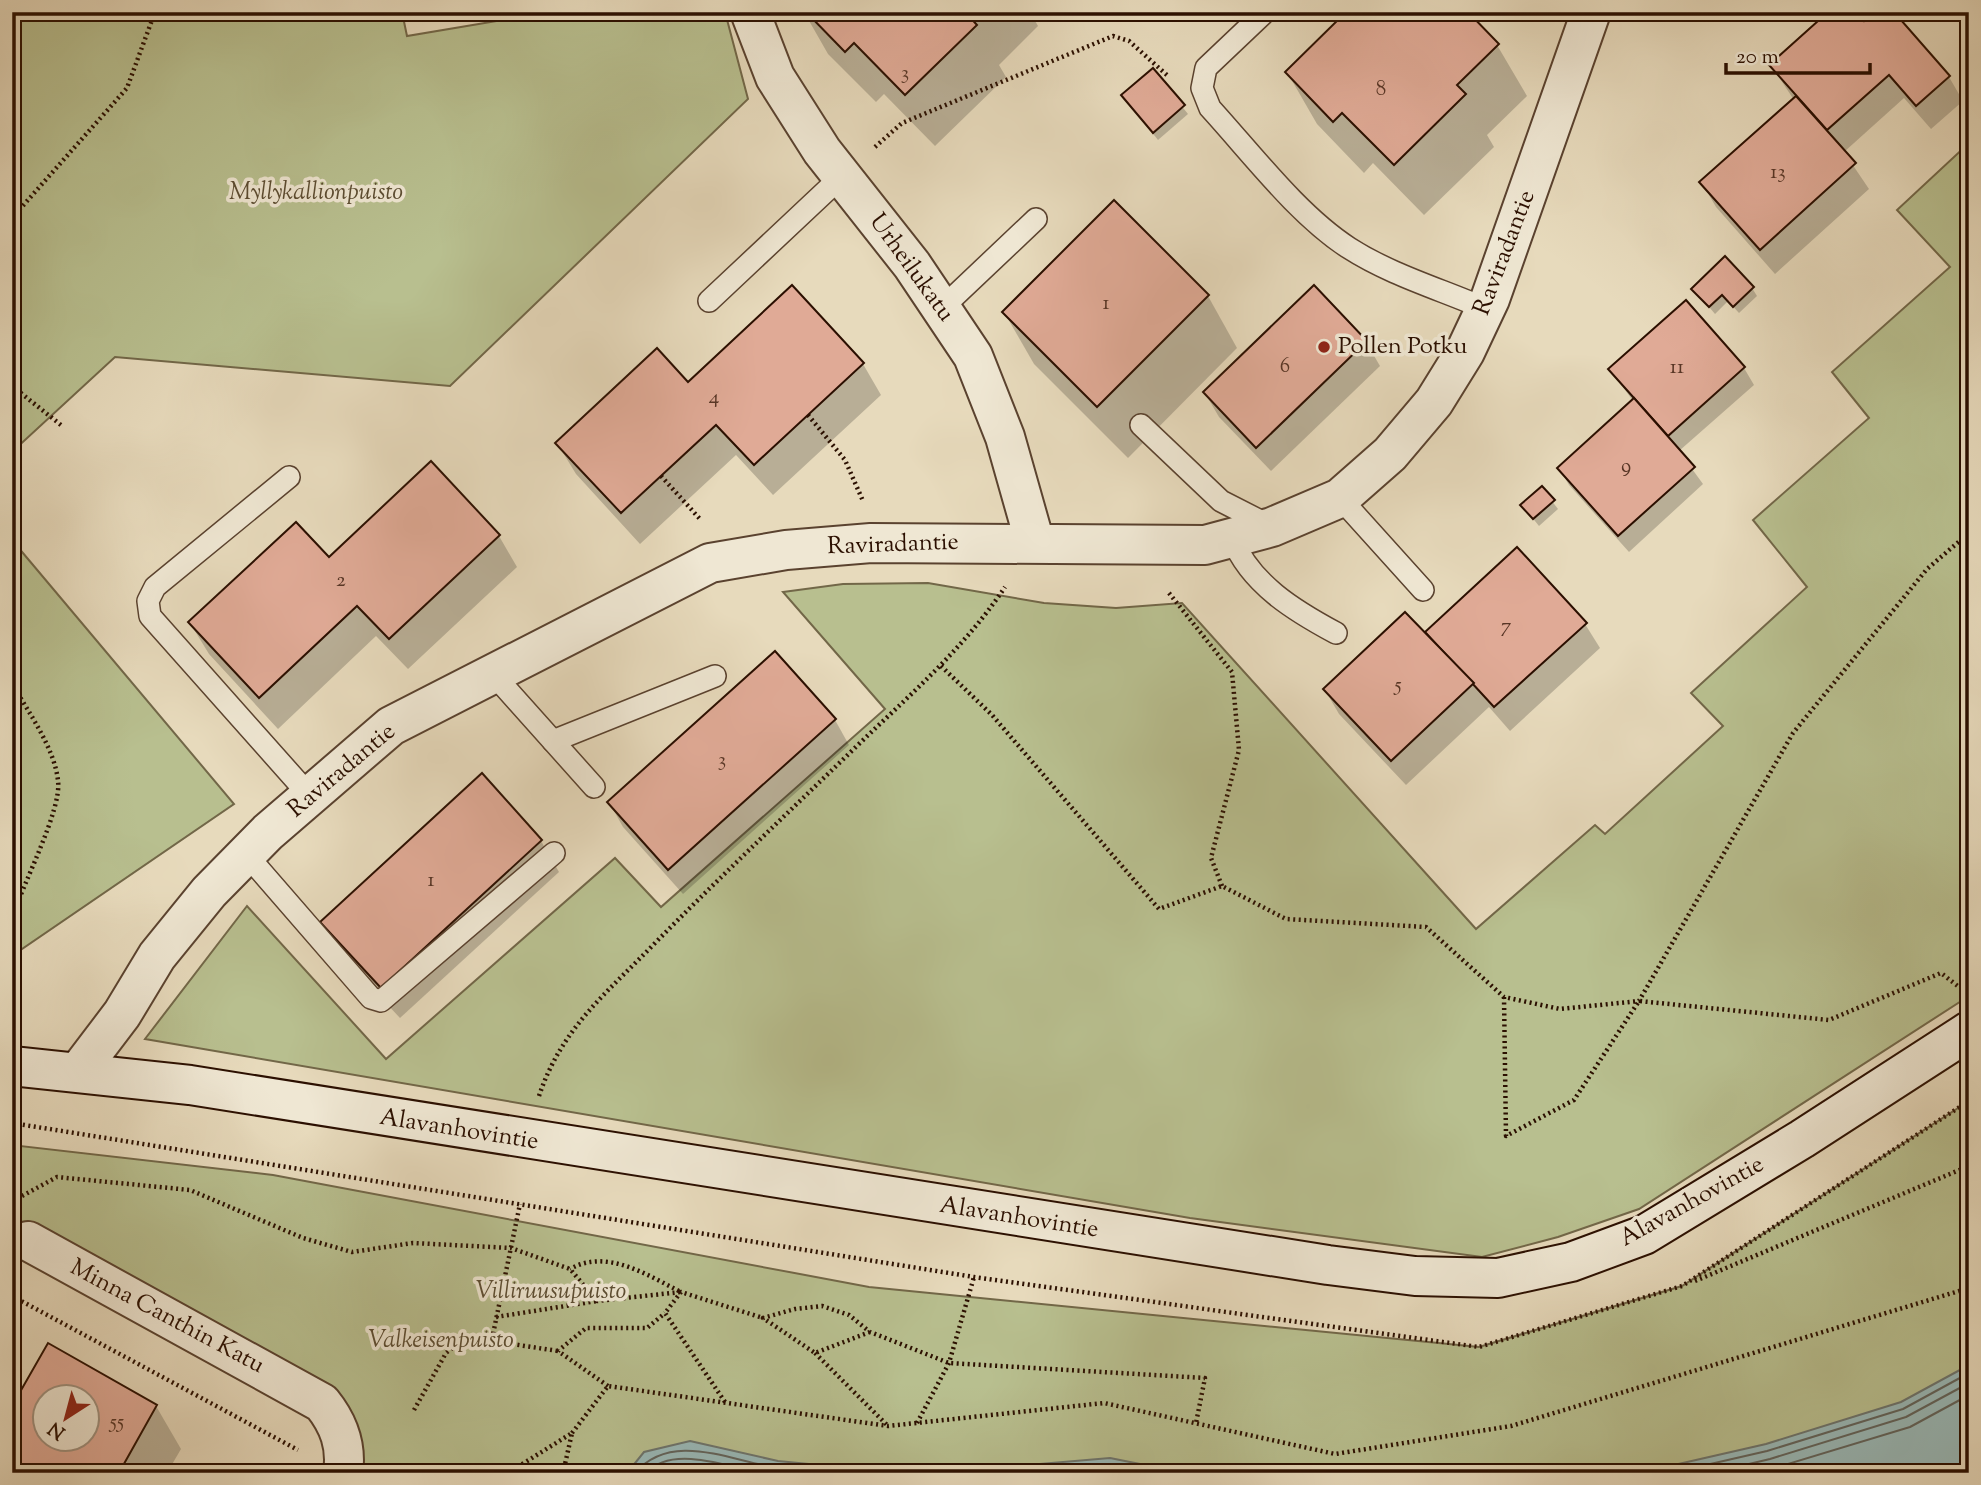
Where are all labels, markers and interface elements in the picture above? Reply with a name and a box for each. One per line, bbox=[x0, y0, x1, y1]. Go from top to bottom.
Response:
scale bar bbox=[1726, 32, 1869, 76]
text: 20 m bbox=[1736, 43, 1779, 73]
house number: 3 bbox=[901, 59, 909, 89]
house number: 8 bbox=[1376, 75, 1386, 105]
house number: 13 bbox=[1770, 158, 1786, 188]
park label: Myllykallionpuisto bbox=[229, 176, 403, 210]
street label: Raviradantie bbox=[1466, 185, 1544, 321]
street label: Urheilukatu bbox=[860, 207, 962, 329]
house number: 1 bbox=[1102, 289, 1110, 319]
place label: Pollen Potku bbox=[1338, 330, 1467, 364]
marker: Pollen Potku bbox=[1316, 339, 1332, 355]
house number: 6 bbox=[1280, 352, 1290, 382]
house number: 11 bbox=[1670, 353, 1684, 383]
house number: 4 bbox=[709, 383, 719, 413]
house number: 9 bbox=[1621, 452, 1631, 482]
street label: Raviradantie bbox=[827, 526, 959, 564]
house number: 2 bbox=[336, 566, 346, 596]
house number: 7 bbox=[1501, 612, 1512, 642]
house number: 5 bbox=[1393, 671, 1402, 701]
street label: Raviradantie bbox=[281, 716, 403, 826]
house number: 3 bbox=[718, 746, 726, 776]
house number: 1 bbox=[427, 866, 435, 896]
street label: Alavanhovintie bbox=[377, 1101, 541, 1159]
street label: Alavanhovintie bbox=[1614, 1148, 1770, 1256]
street label: Alavanhovintie bbox=[937, 1189, 1101, 1247]
street label: Minna Canthin Katu bbox=[64, 1251, 271, 1383]
park label: Villiruusupuisto bbox=[476, 1275, 626, 1309]
park label: Valkeisenpuisto bbox=[368, 1324, 514, 1358]
north arrow bbox=[32, 1384, 102, 1454]
house number: 55 bbox=[109, 1408, 124, 1438]
text: N bbox=[43, 1414, 72, 1445]

